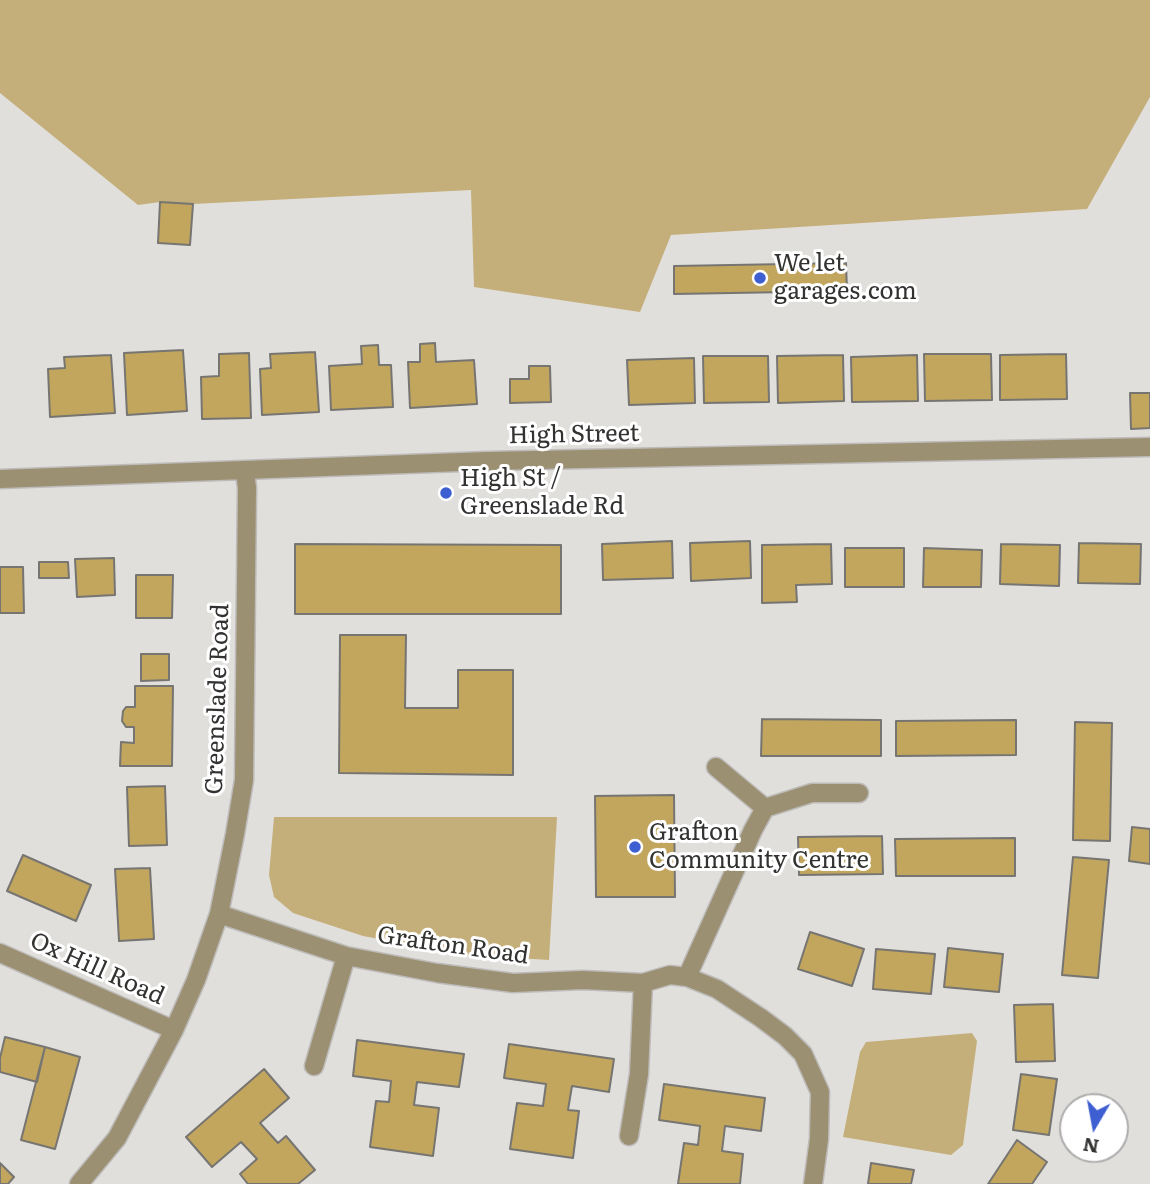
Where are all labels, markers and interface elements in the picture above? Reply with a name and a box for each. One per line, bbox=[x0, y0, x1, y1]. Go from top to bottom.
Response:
place label: We let garages.com bbox=[774, 250, 917, 306]
marker: We let garages.com bbox=[752, 270, 768, 286]
street label: High Street bbox=[508, 419, 640, 451]
place label: High St / Greenslade Rd bbox=[460, 465, 624, 521]
marker: High St / Greenslade Rd bbox=[438, 485, 454, 501]
street label: Greenslade Road bbox=[200, 603, 236, 795]
place label: Grafton Community Centre bbox=[649, 819, 869, 875]
marker: Grafton Community Centre bbox=[627, 839, 643, 855]
street label: Grafton Road bbox=[375, 921, 531, 971]
street label: Ox Hill Road bbox=[25, 927, 169, 1011]
north arrow bbox=[1059, 1093, 1129, 1163]
text: N bbox=[1080, 1132, 1101, 1162]

